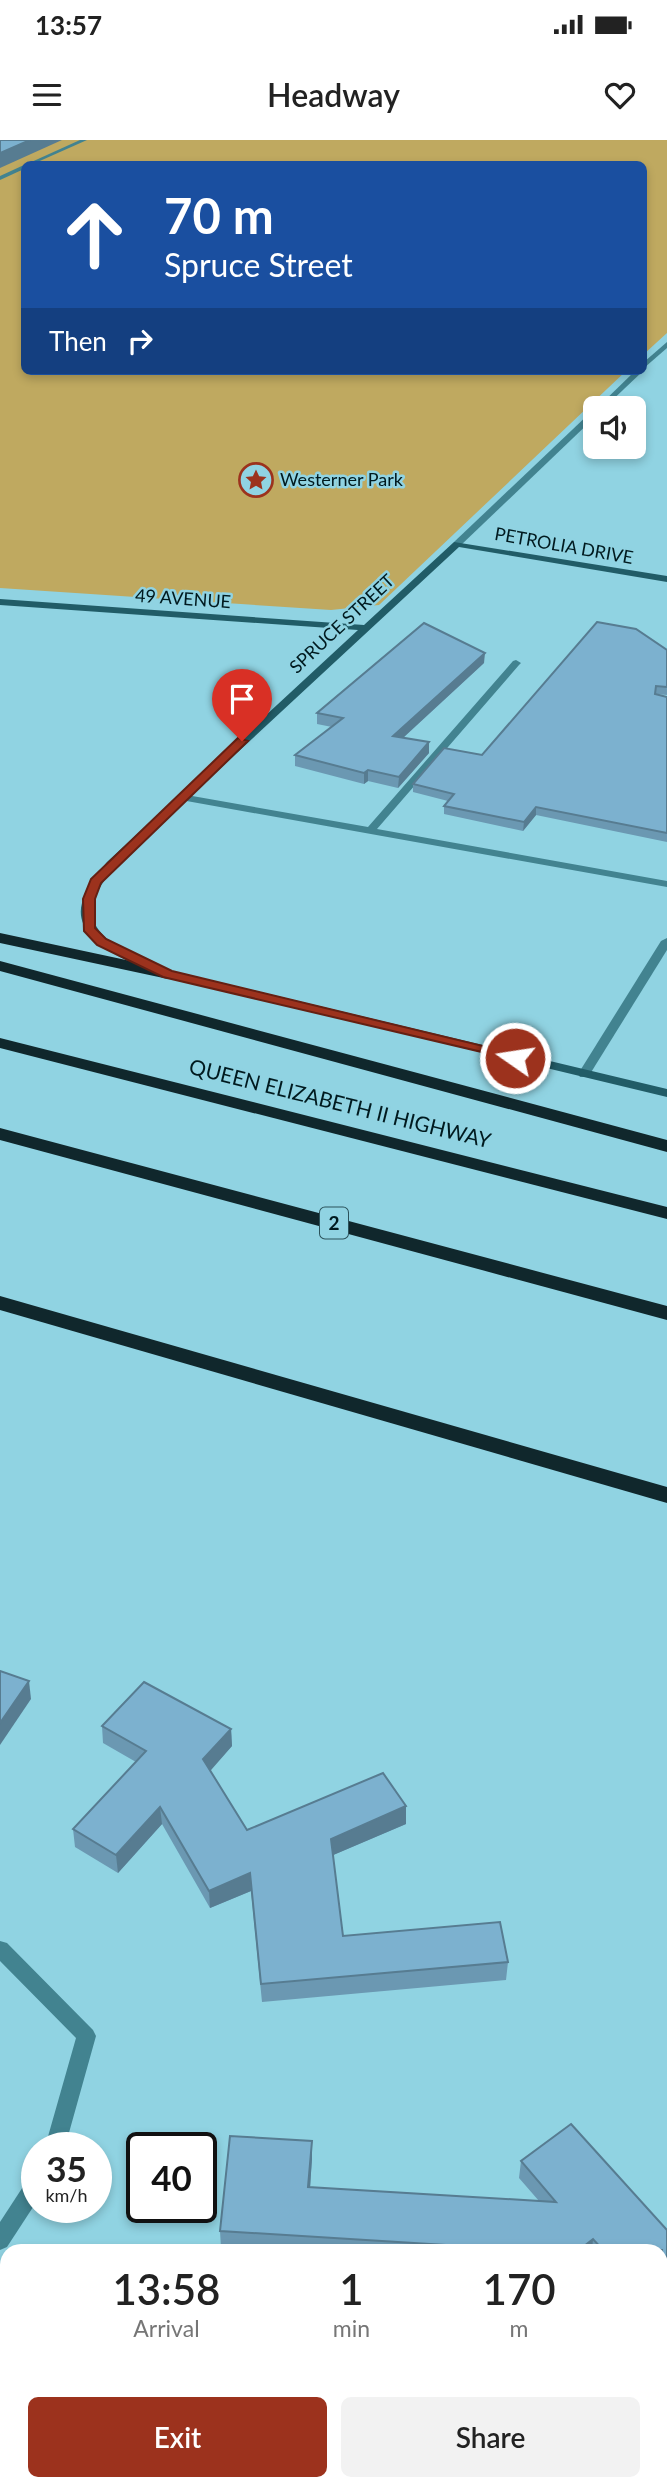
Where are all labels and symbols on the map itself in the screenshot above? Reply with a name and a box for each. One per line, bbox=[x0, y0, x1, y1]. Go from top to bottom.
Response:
place icon: Westerner Park bbox=[237, 461, 275, 499]
place label: Westerner Park bbox=[280, 468, 404, 490]
street label: PETROLIA DRIVE bbox=[493, 522, 635, 568]
street label: SPRUCE STREET bbox=[284, 569, 399, 677]
street label: 49 AVENUE bbox=[134, 584, 232, 612]
pin bbox=[212, 669, 272, 741]
position arrow bbox=[478, 1021, 552, 1095]
street label: QUEEN ELIZABETH II HIGHWAY bbox=[187, 1053, 495, 1152]
road number: 2 bbox=[320, 1208, 348, 1238]
speed limit sign: 40 bbox=[126, 2132, 217, 2223]

